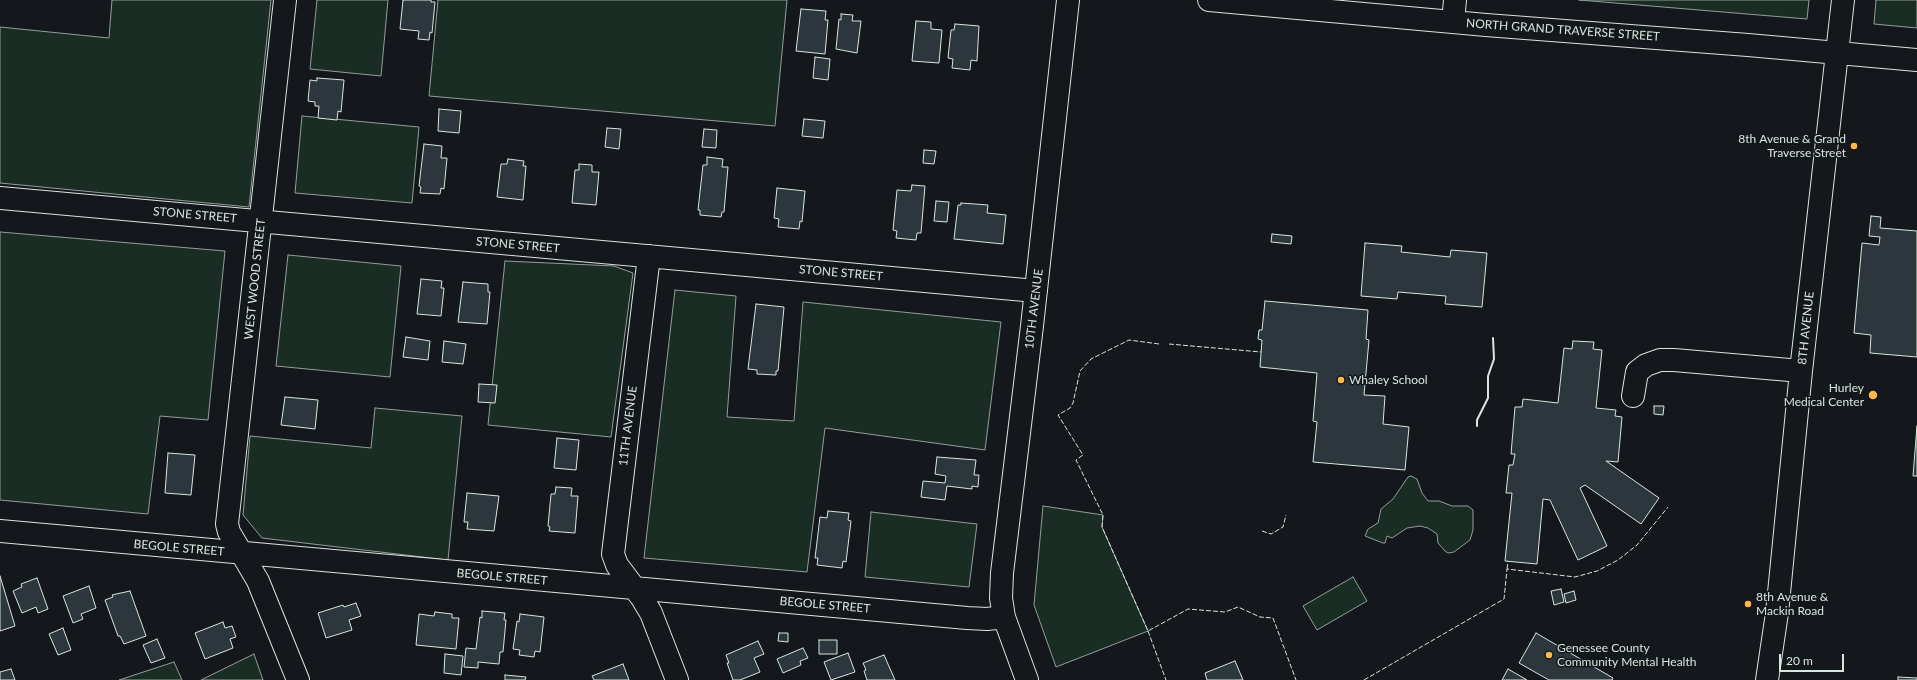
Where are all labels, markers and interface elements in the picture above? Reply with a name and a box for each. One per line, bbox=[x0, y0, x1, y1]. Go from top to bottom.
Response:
street label: NORTH GRAND TRAVERSE STREET bbox=[1466, 16, 1660, 44]
place label: 8th Avenue & Grand Traverse Street bbox=[1738, 132, 1846, 160]
marker: 8th Avenue & Grand Traverse Street bbox=[1849, 141, 1859, 151]
street label: STONE STREET bbox=[153, 204, 237, 226]
street label: WEST WOOD STREET bbox=[241, 218, 269, 340]
street label: STONE STREET bbox=[476, 234, 560, 256]
street label: STONE STREET bbox=[799, 262, 883, 284]
street label: 10TH AVENUE bbox=[1022, 268, 1046, 350]
street label: 8TH AVENUE bbox=[1795, 291, 1817, 365]
place label: Whaley School bbox=[1349, 373, 1428, 387]
marker: Whaley School bbox=[1336, 375, 1346, 385]
place label: Hurley Medical Center bbox=[1784, 381, 1864, 409]
street label: 11TH AVENUE bbox=[616, 385, 640, 467]
marker: Hurley Medical Center bbox=[1867, 389, 1879, 401]
street label: BEGOLE STREET bbox=[133, 537, 225, 559]
street label: BEGOLE STREET bbox=[456, 566, 548, 588]
place label: 8th Avenue & Mackin Road bbox=[1756, 590, 1828, 618]
street label: BEGOLE STREET bbox=[779, 594, 871, 616]
marker: 8th Avenue & Mackin Road bbox=[1743, 599, 1753, 609]
place label: Genessee County Community Mental Health bbox=[1557, 641, 1696, 669]
scale bar bbox=[1781, 646, 1846, 672]
marker: Genessee County Community Mental Health bbox=[1544, 650, 1554, 660]
text: 20 m bbox=[1786, 653, 1813, 668]

